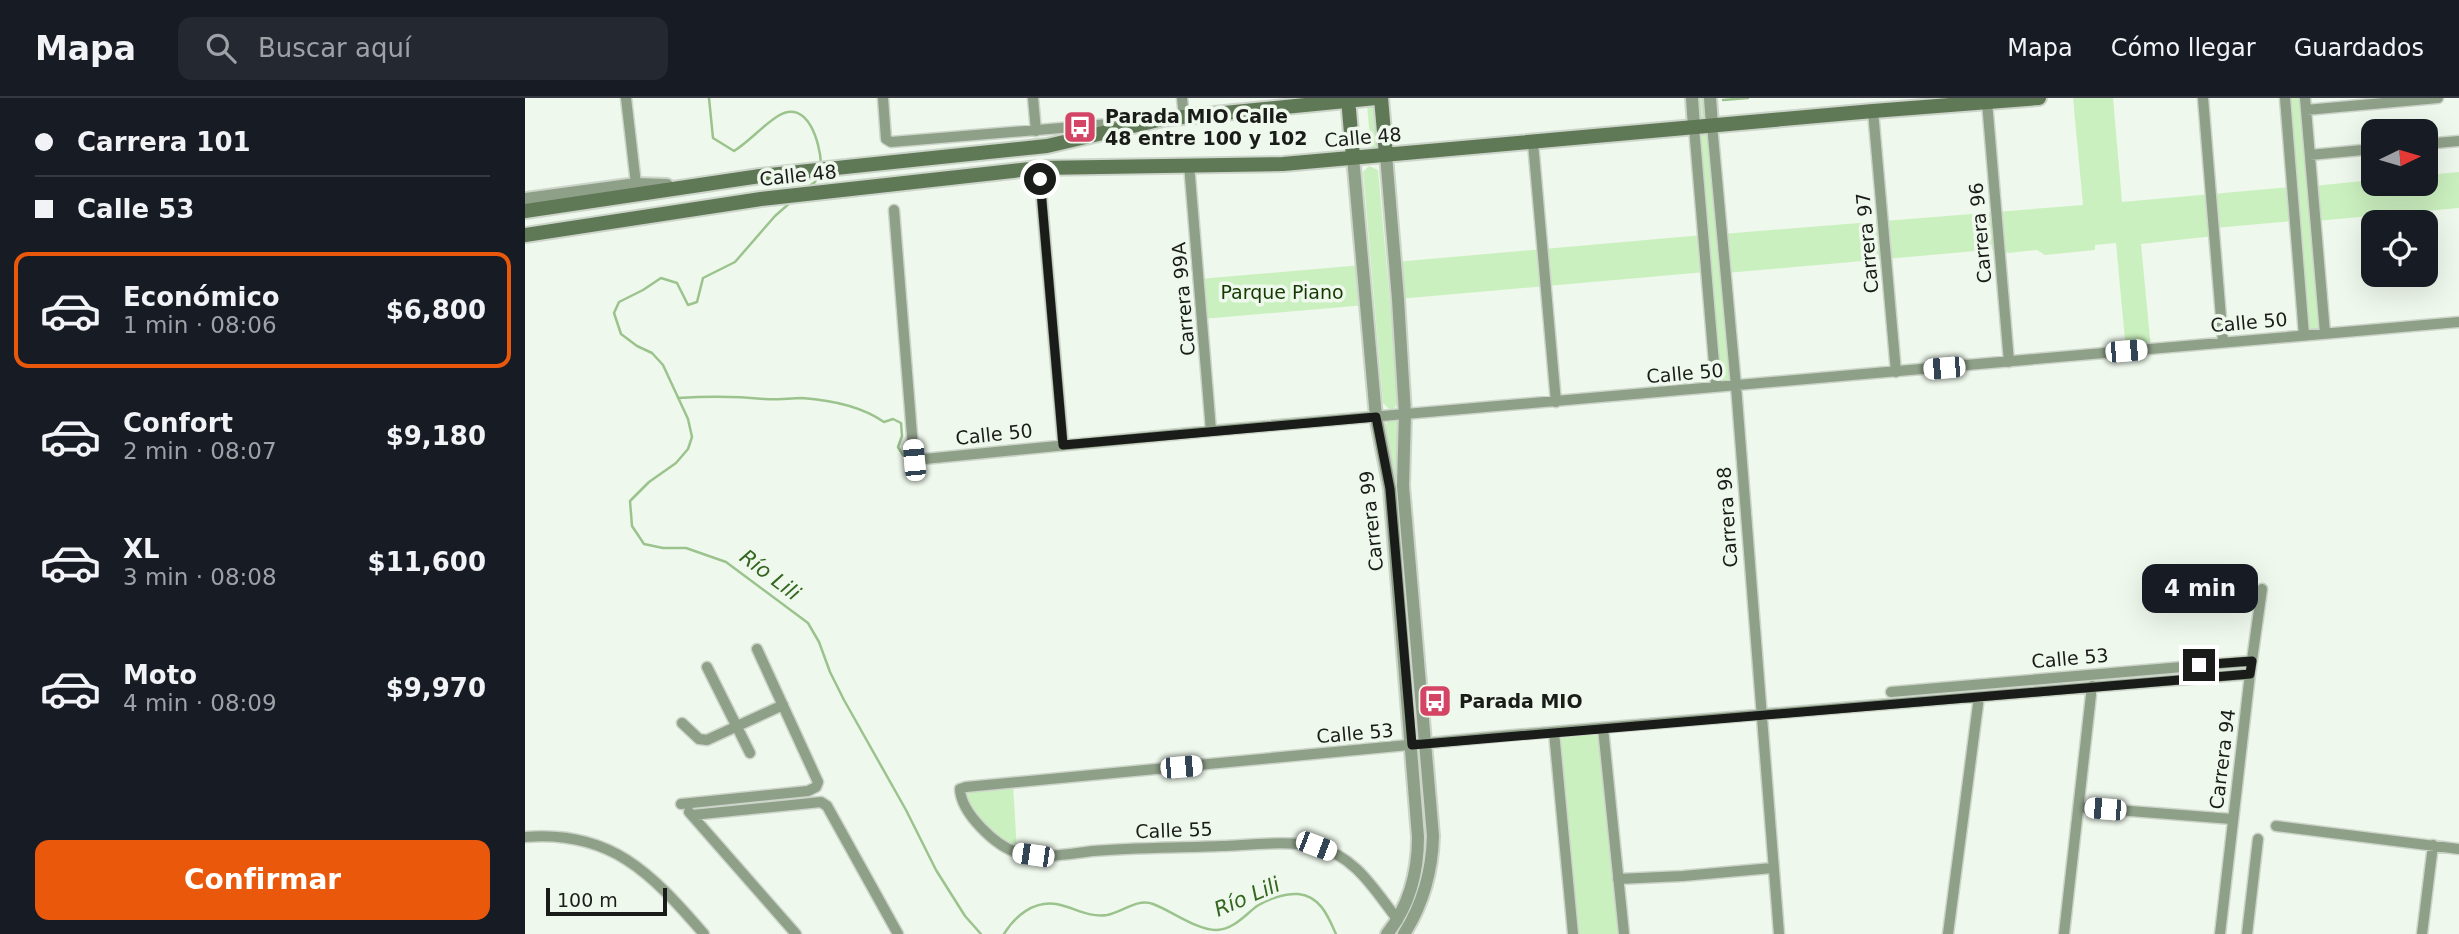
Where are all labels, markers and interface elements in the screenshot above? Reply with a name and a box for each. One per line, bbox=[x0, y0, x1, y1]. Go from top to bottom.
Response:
search box bbox=[178, 17, 668, 80]
text: Mapa bbox=[35, 29, 136, 68]
icon: search bbox=[202, 29, 240, 67]
text: Buscar aquí bbox=[258, 33, 411, 63]
text: Mapa bbox=[2007, 34, 2073, 62]
text: Cómo llegar bbox=[2111, 34, 2256, 62]
text: Guardados bbox=[2294, 34, 2424, 62]
place label: Parada MIO Calle 48 entre 100 y 102 bbox=[1105, 105, 1307, 149]
bus stop icon: Parada MIO Calle 48 entre 100 y 102 bbox=[1061, 108, 1099, 146]
north arrow bbox=[2361, 119, 2438, 196]
map controls bbox=[2361, 119, 2438, 287]
street label: Calle 48 bbox=[1324, 123, 1402, 151]
text: Carrera 101 bbox=[77, 127, 251, 157]
street label: Calle 48 bbox=[758, 160, 838, 190]
route start bbox=[1024, 163, 1056, 195]
street label: Carrera 96 bbox=[1965, 182, 1995, 284]
street label: Carrera 97 bbox=[1852, 192, 1882, 294]
text: Calle 53 bbox=[77, 194, 194, 224]
button: locate bbox=[2361, 210, 2438, 287]
street label: Carrera 99A bbox=[1167, 241, 1199, 357]
icon: car bbox=[39, 279, 102, 342]
park label: Parque Piano bbox=[1220, 281, 1344, 303]
text: Económico bbox=[123, 282, 280, 312]
text: $6,800 bbox=[386, 295, 486, 325]
street label: Calle 50 bbox=[2210, 308, 2288, 336]
text: 1 min · 08:06 bbox=[123, 312, 277, 338]
car bbox=[2105, 339, 2148, 363]
car bbox=[1923, 356, 1966, 380]
street label: Calle 50 bbox=[1646, 359, 1724, 387]
icon: car bbox=[39, 405, 102, 468]
text: Confort bbox=[123, 408, 233, 438]
street label: Calle 50 bbox=[954, 419, 1034, 449]
text: $9,180 bbox=[386, 421, 486, 451]
text: 2 min · 08:07 bbox=[123, 438, 277, 464]
car bbox=[902, 438, 927, 482]
street label: Carrera 98 bbox=[1712, 466, 1742, 568]
street label: Carrera 99 bbox=[1355, 470, 1387, 572]
icon: car bbox=[39, 531, 102, 594]
text: XL bbox=[123, 534, 160, 564]
water label: Río Lili bbox=[735, 545, 805, 605]
text: $11,600 bbox=[368, 547, 486, 577]
text: 3 min · 08:08 bbox=[123, 564, 277, 590]
callout: 4 min bbox=[2141, 564, 2257, 612]
text: 4 min bbox=[2164, 575, 2236, 601]
street label: Calle 53 bbox=[2031, 644, 2109, 672]
route end bbox=[2183, 649, 2215, 681]
icon: car bbox=[39, 657, 102, 720]
text: Moto bbox=[123, 660, 197, 690]
text: $9,970 bbox=[386, 673, 486, 703]
bus stop icon: Parada MIO bbox=[1416, 682, 1454, 720]
text: 4 min · 08:09 bbox=[123, 690, 277, 716]
place label: Parada MIO bbox=[1459, 690, 1583, 712]
street label: Carrera 94 bbox=[2205, 707, 2239, 811]
street label: Calle 53 bbox=[1316, 719, 1394, 747]
car bbox=[1160, 755, 1203, 779]
car bbox=[2084, 797, 2127, 821]
street label: Calle 55 bbox=[1135, 818, 1213, 842]
car bbox=[1293, 829, 1340, 863]
button: Confirmar bbox=[35, 840, 490, 920]
car bbox=[1011, 842, 1056, 868]
water label: Río Lili bbox=[1210, 872, 1284, 922]
scale bar bbox=[546, 885, 667, 917]
text: 100 m bbox=[557, 889, 618, 911]

